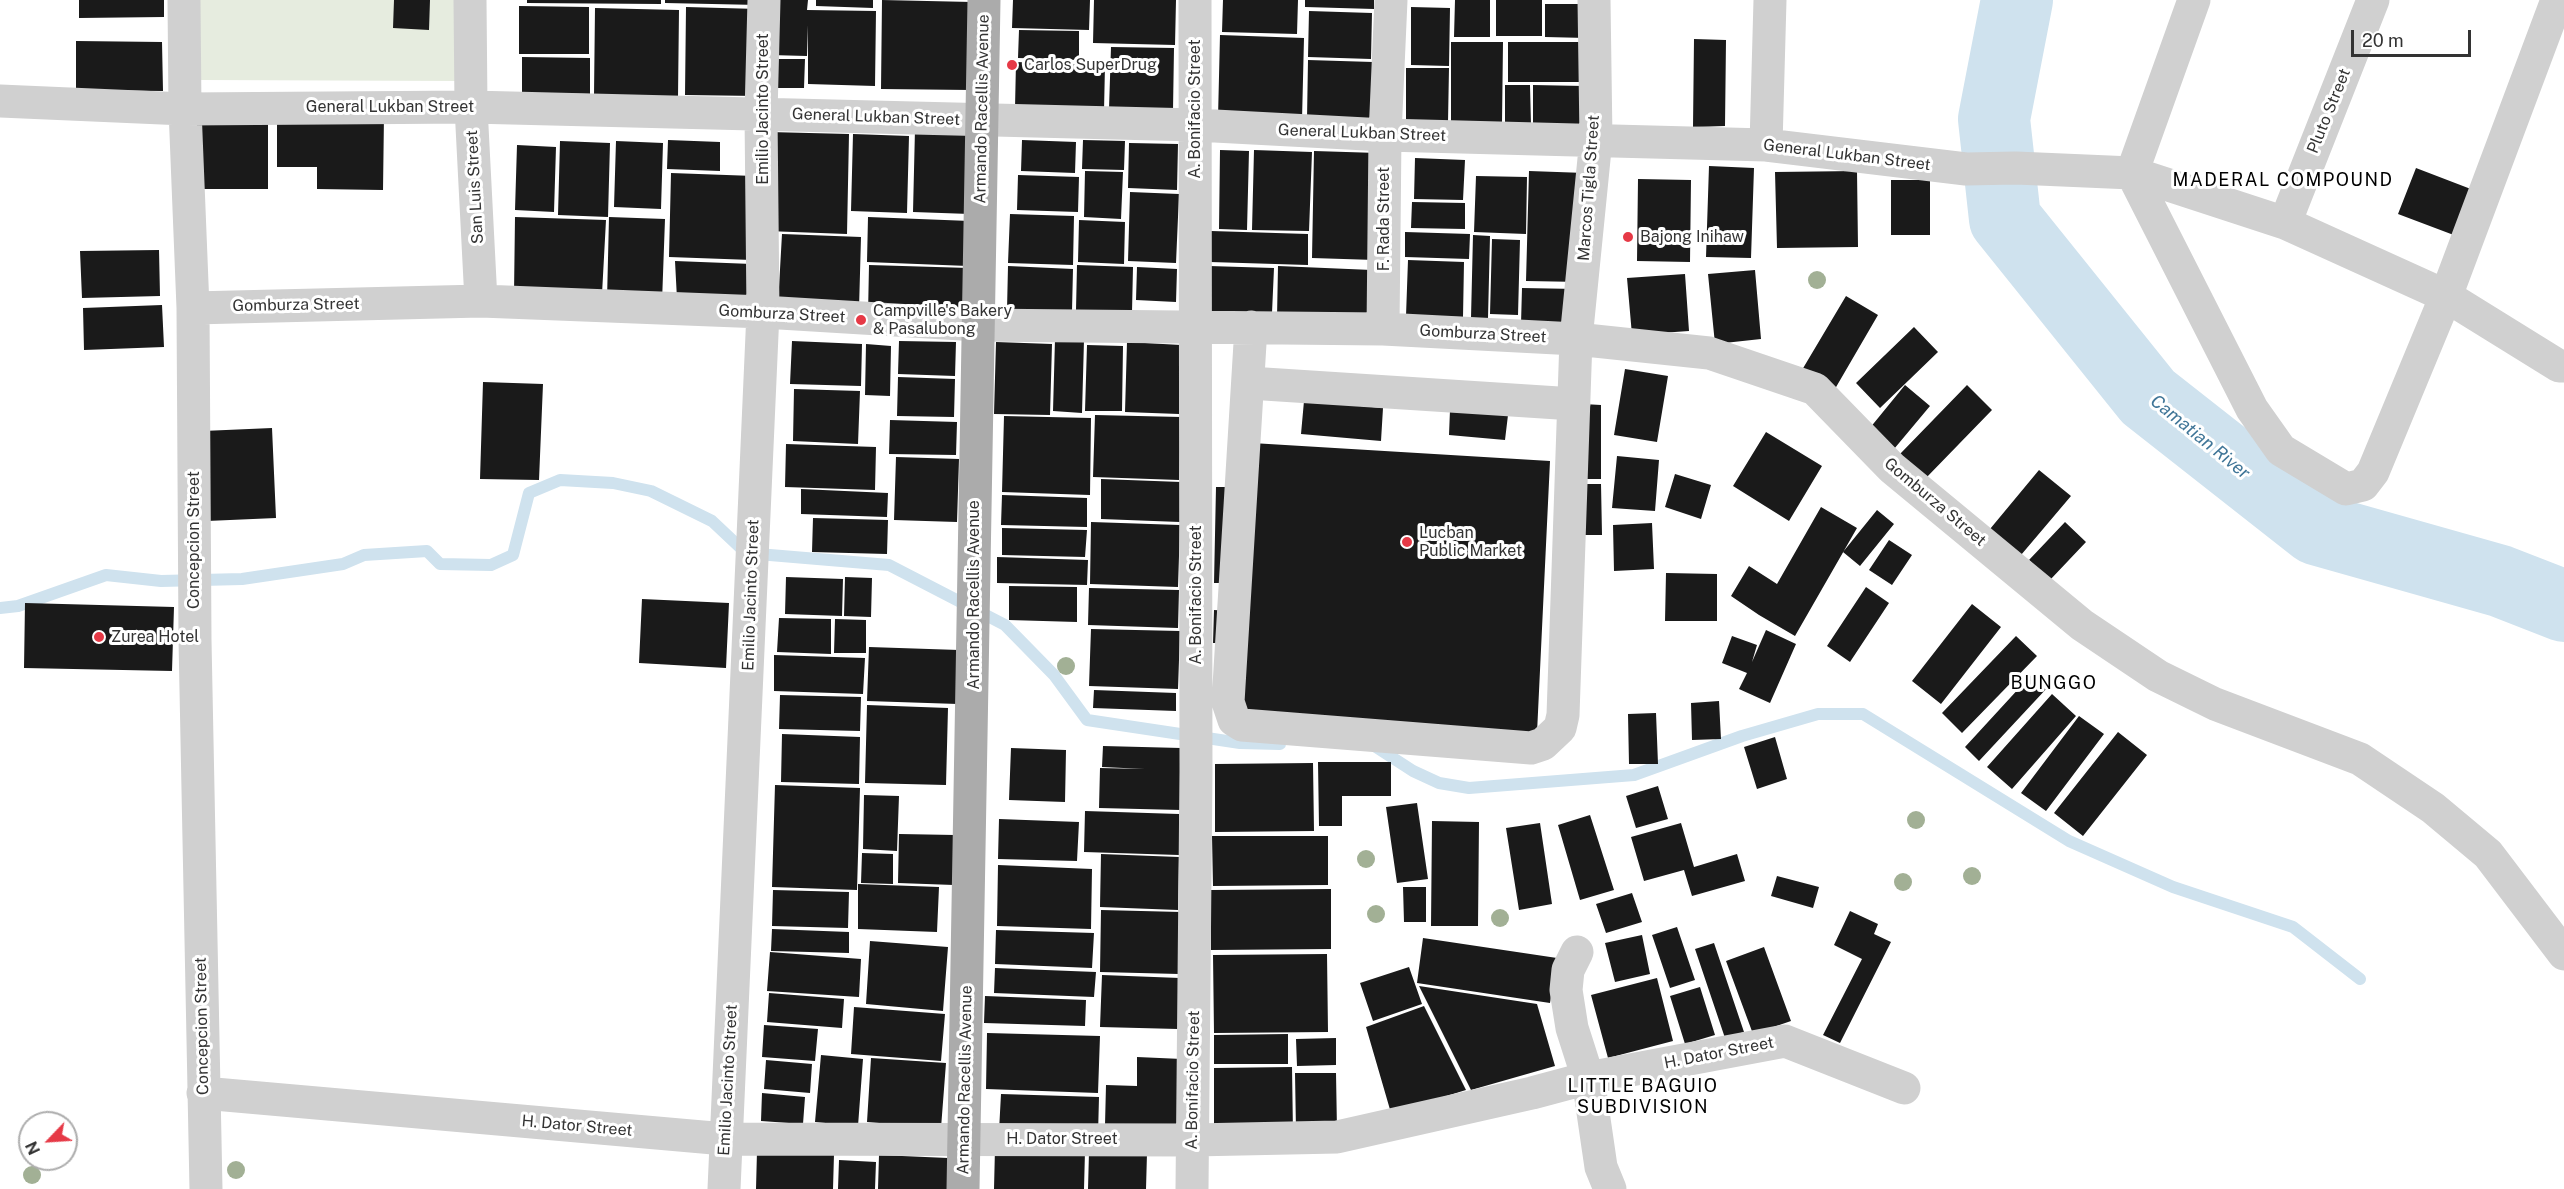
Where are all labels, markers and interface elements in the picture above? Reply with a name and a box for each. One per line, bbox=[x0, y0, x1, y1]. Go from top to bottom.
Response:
street label: Armando Racellis Avenue bbox=[971, 14, 993, 204]
scale bar bbox=[2354, 18, 2474, 56]
text: 20 m bbox=[2362, 30, 2404, 51]
street label: Emilio Jacinto Street bbox=[753, 33, 773, 185]
street label: A. Bonifacio Street bbox=[1185, 39, 1205, 179]
place label: Carlos SuperDrug bbox=[1024, 55, 1157, 75]
marker: Carlos SuperDrug bbox=[1005, 58, 1019, 72]
street label: Pluto Street bbox=[2303, 66, 2355, 156]
street label: General Lukban Street bbox=[306, 97, 474, 117]
street label: General Lukban Street bbox=[792, 104, 960, 130]
street label: Marcos Tigla Street bbox=[1574, 114, 1604, 262]
street label: General Lukban Street bbox=[1278, 120, 1446, 146]
street label: San Luis Street bbox=[462, 130, 488, 244]
street label: General Lukban Street bbox=[1762, 135, 1932, 175]
street label: F. Rada Street bbox=[1374, 167, 1394, 271]
district label: MADERAL COMPOUND bbox=[2173, 169, 2393, 191]
place label: Bajong Inihaw bbox=[1640, 227, 1744, 247]
marker: Bajong Inihaw bbox=[1621, 230, 1635, 244]
street label: Gomburza Street bbox=[232, 294, 360, 316]
street label: Gomburza Street bbox=[718, 301, 846, 327]
place label: Campville's Bakery & Pasalubong bbox=[873, 301, 1012, 339]
marker: Campville's Bakery & Pasalubong bbox=[854, 313, 868, 327]
street label: Gomburza Street bbox=[1419, 321, 1547, 347]
water label: Camatian River bbox=[2146, 390, 2254, 484]
street label: Gomburza Street bbox=[1880, 454, 1990, 550]
street label: Concepcion Street bbox=[184, 471, 204, 609]
street label: Armando Racellis Avenue bbox=[964, 500, 984, 690]
street label: Emilio Jacinto Street bbox=[739, 519, 763, 671]
place label: Lucban Public Market bbox=[1419, 523, 1522, 561]
street label: A. Bonifacio Street bbox=[1186, 525, 1206, 665]
marker: Lucban Public Market bbox=[1400, 535, 1414, 549]
place label: Zurea Hotel bbox=[111, 627, 199, 647]
marker: Zurea Hotel bbox=[92, 630, 106, 644]
district label: BUNGGO bbox=[2011, 672, 2097, 694]
street label: Concepcion Street bbox=[191, 957, 213, 1095]
street label: Armando Racellis Avenue bbox=[954, 985, 976, 1175]
street label: Emilio Jacinto Street bbox=[714, 1004, 742, 1156]
street label: A. Bonifacio Street bbox=[1182, 1010, 1204, 1150]
street label: H. Dator Street bbox=[1663, 1033, 1775, 1073]
district label: LITTLE BAGUIO SUBDIVISION bbox=[1567, 1075, 1719, 1118]
north arrow bbox=[18, 1111, 78, 1171]
street label: H. Dator Street bbox=[521, 1112, 633, 1140]
street label: H. Dator Street bbox=[1006, 1129, 1118, 1149]
text: N bbox=[22, 1138, 44, 1158]

